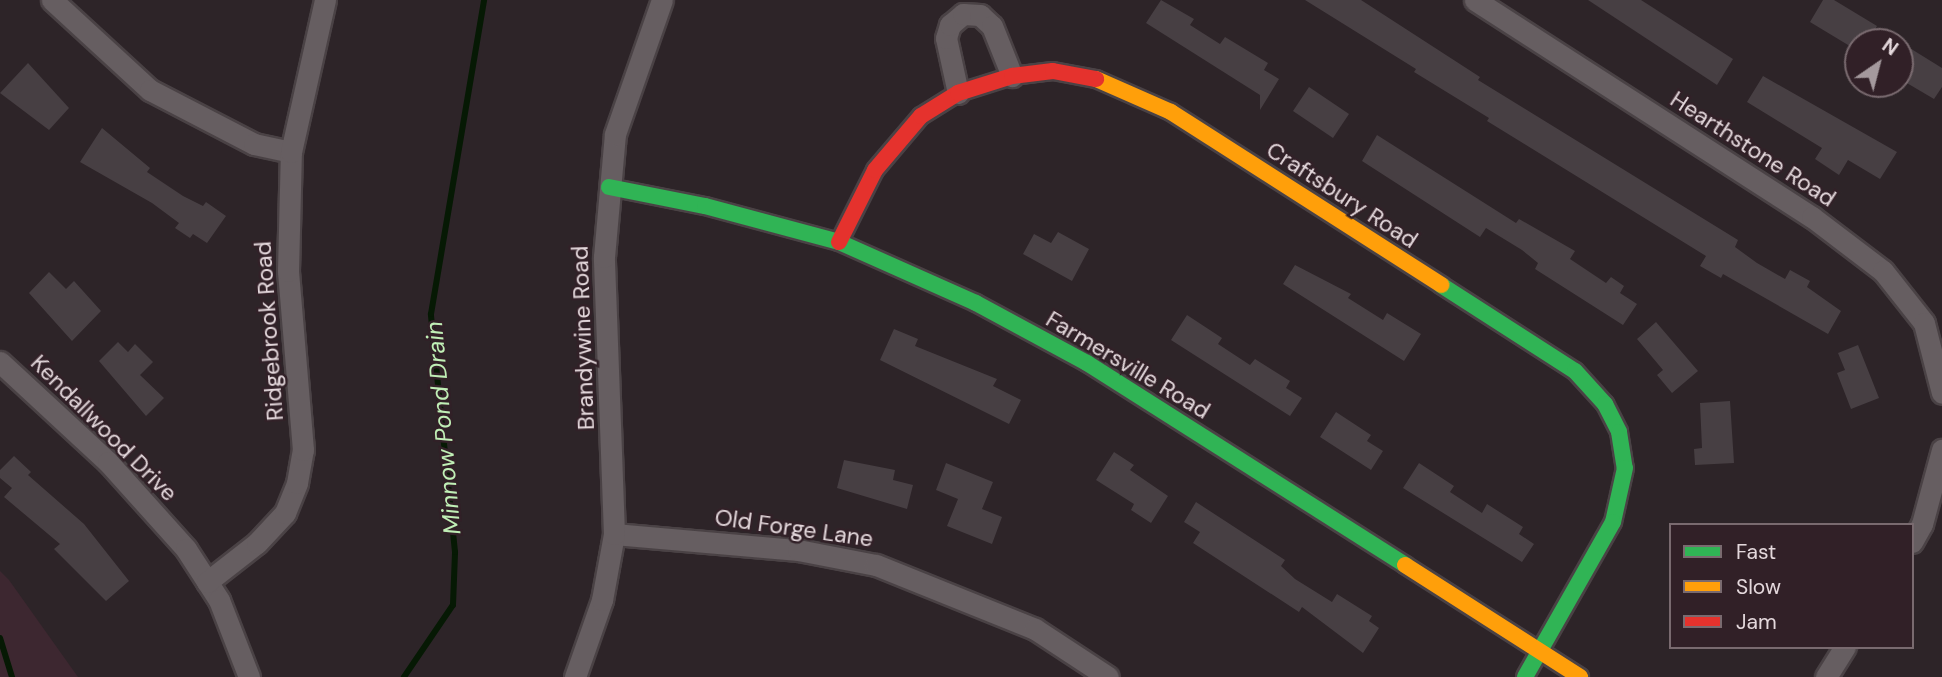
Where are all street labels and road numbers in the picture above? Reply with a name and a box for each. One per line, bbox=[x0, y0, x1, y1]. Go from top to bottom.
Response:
street label: Hearthstone Road bbox=[1665, 85, 1841, 213]
street label: Craftsbury Road bbox=[1261, 136, 1423, 254]
street label: Ridgebrook Road bbox=[249, 240, 289, 422]
street label: Brandywine Road bbox=[566, 245, 600, 431]
street label: Farmersville Road bbox=[1041, 305, 1215, 425]
street label: Kendallwood Drive bbox=[25, 349, 183, 507]
street label: Old Forge Lane bbox=[713, 503, 875, 553]

